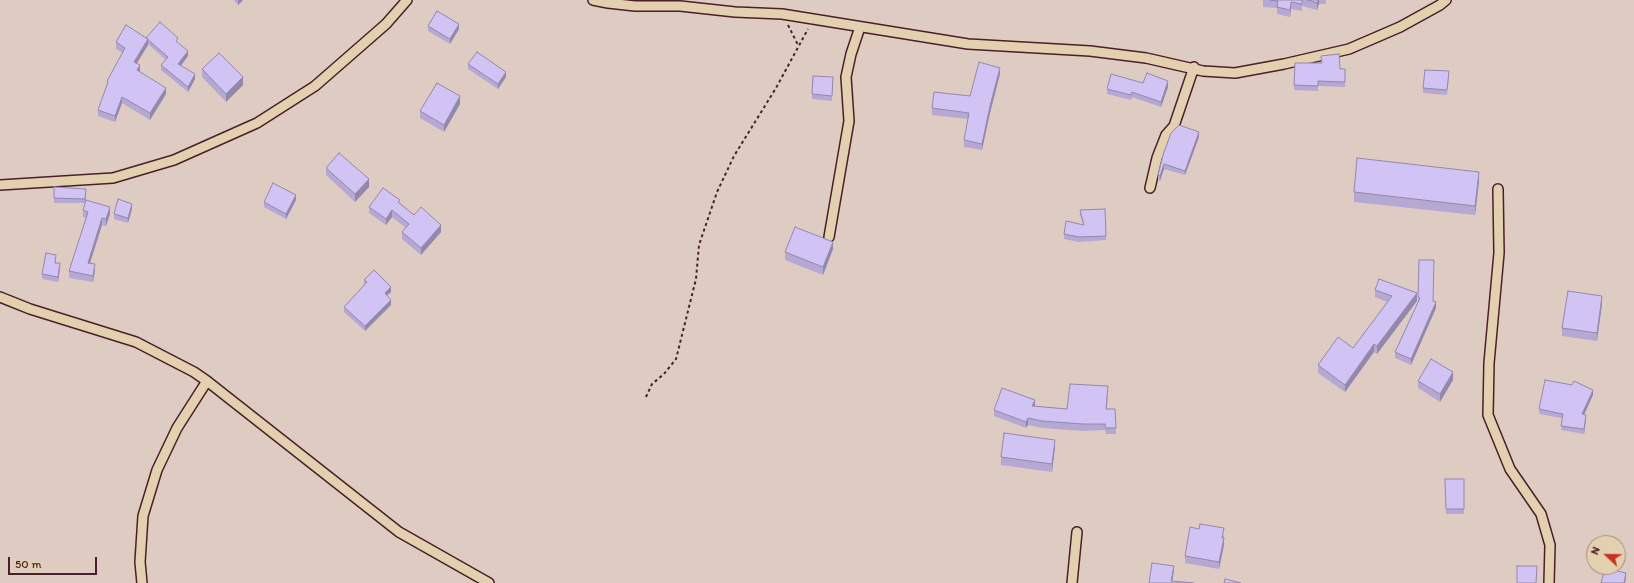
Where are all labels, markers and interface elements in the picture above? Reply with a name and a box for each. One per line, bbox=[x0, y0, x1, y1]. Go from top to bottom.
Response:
north arrow bbox=[1586, 535, 1626, 575]
text: N bbox=[1588, 545, 1603, 557]
scale bar bbox=[10, 549, 99, 575]
text: 50 m bbox=[15, 557, 41, 571]

